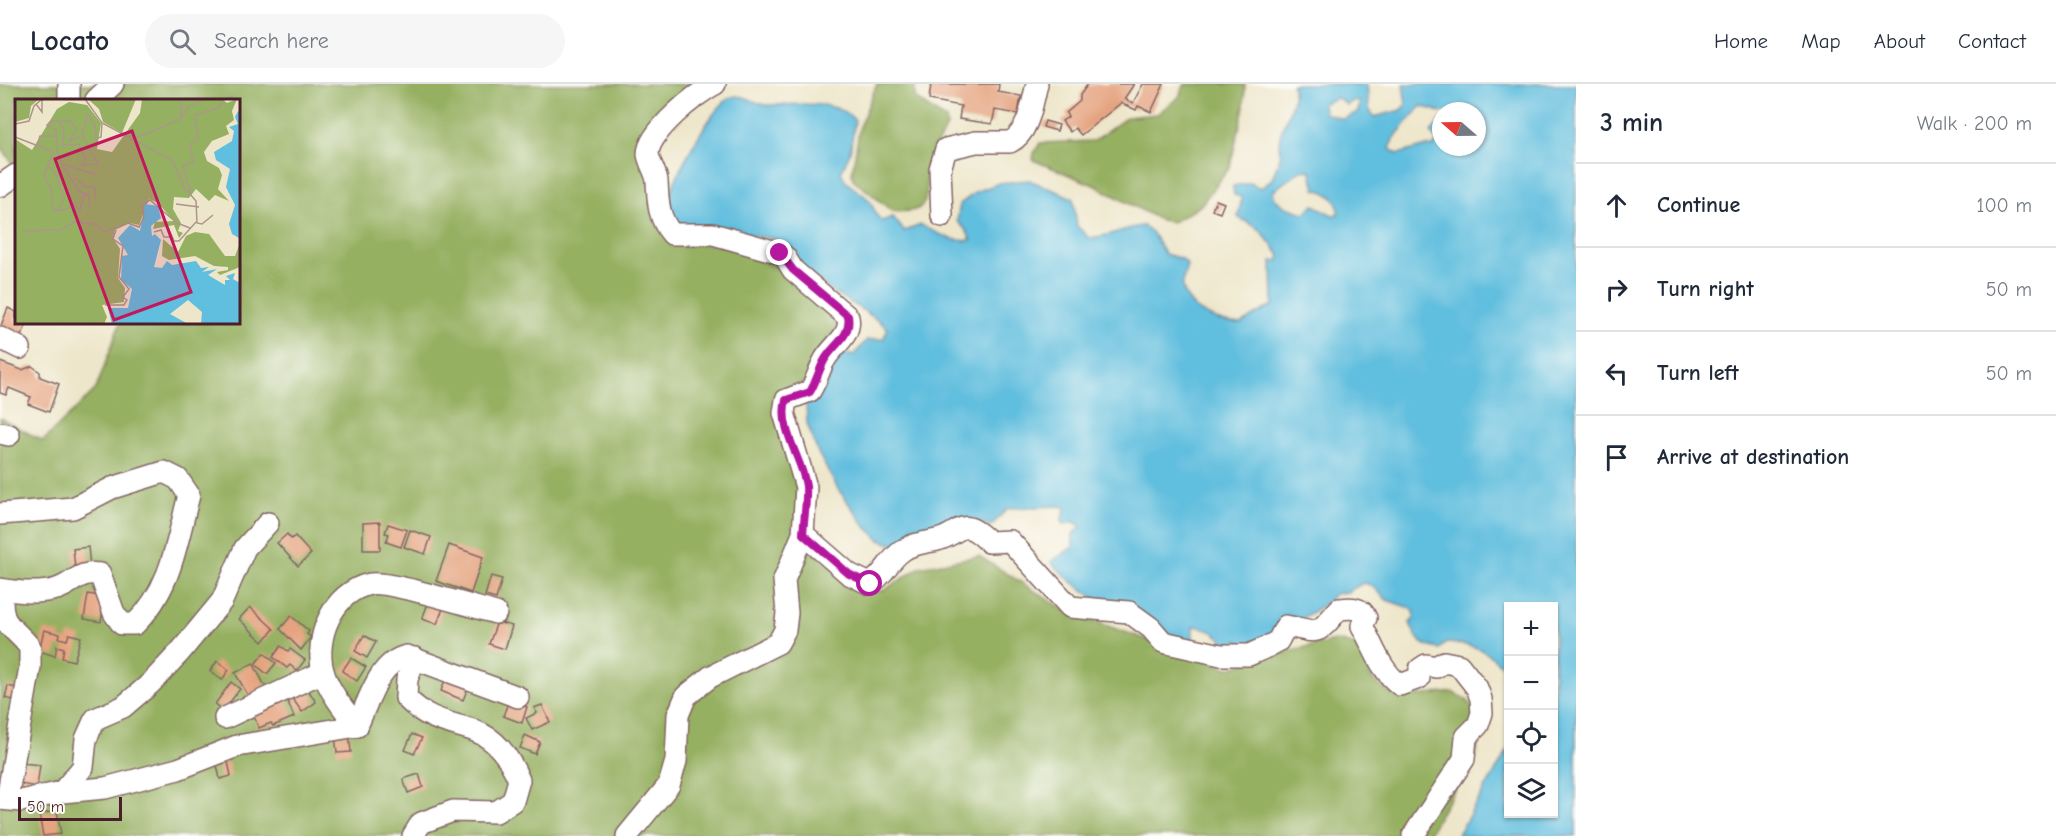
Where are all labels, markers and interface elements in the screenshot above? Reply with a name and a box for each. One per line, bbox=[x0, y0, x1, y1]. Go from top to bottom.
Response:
search box bbox=[145, 14, 565, 68]
text: Locato bbox=[30, 25, 109, 57]
icon: search bbox=[166, 25, 199, 58]
text: Search here bbox=[214, 28, 329, 54]
text: Home bbox=[1714, 29, 1768, 53]
text: Map bbox=[1801, 29, 1841, 53]
text: About bbox=[1874, 29, 1925, 53]
text: Contact bbox=[1958, 29, 2026, 53]
inset map bbox=[15, 99, 240, 324]
north arrow bbox=[1432, 102, 1486, 156]
text: 3 min bbox=[1600, 108, 1663, 138]
text: Walk · 200 m bbox=[1917, 112, 2032, 135]
icon: ahead bbox=[1600, 189, 1633, 222]
text: Continue bbox=[1657, 192, 1740, 218]
text: 100 m bbox=[1977, 194, 2032, 217]
route end bbox=[766, 239, 792, 265]
icon: right bbox=[1600, 273, 1633, 306]
text: Turn right bbox=[1657, 276, 1754, 302]
text: 50 m bbox=[1986, 278, 2032, 301]
icon: left bbox=[1600, 357, 1633, 390]
text: Turn left bbox=[1657, 360, 1739, 386]
text: 50 m bbox=[1986, 362, 2032, 385]
icon: arrive bbox=[1600, 441, 1633, 474]
text: Arrive at destination bbox=[1657, 444, 1849, 470]
route start bbox=[856, 570, 882, 596]
map controls bbox=[1504, 602, 1558, 818]
button: + bbox=[1504, 602, 1558, 656]
button: − bbox=[1504, 656, 1558, 710]
button: locate bbox=[1504, 710, 1558, 764]
button: layers bbox=[1504, 764, 1558, 818]
scale bar bbox=[18, 794, 122, 822]
text: 50 m bbox=[27, 798, 64, 816]

